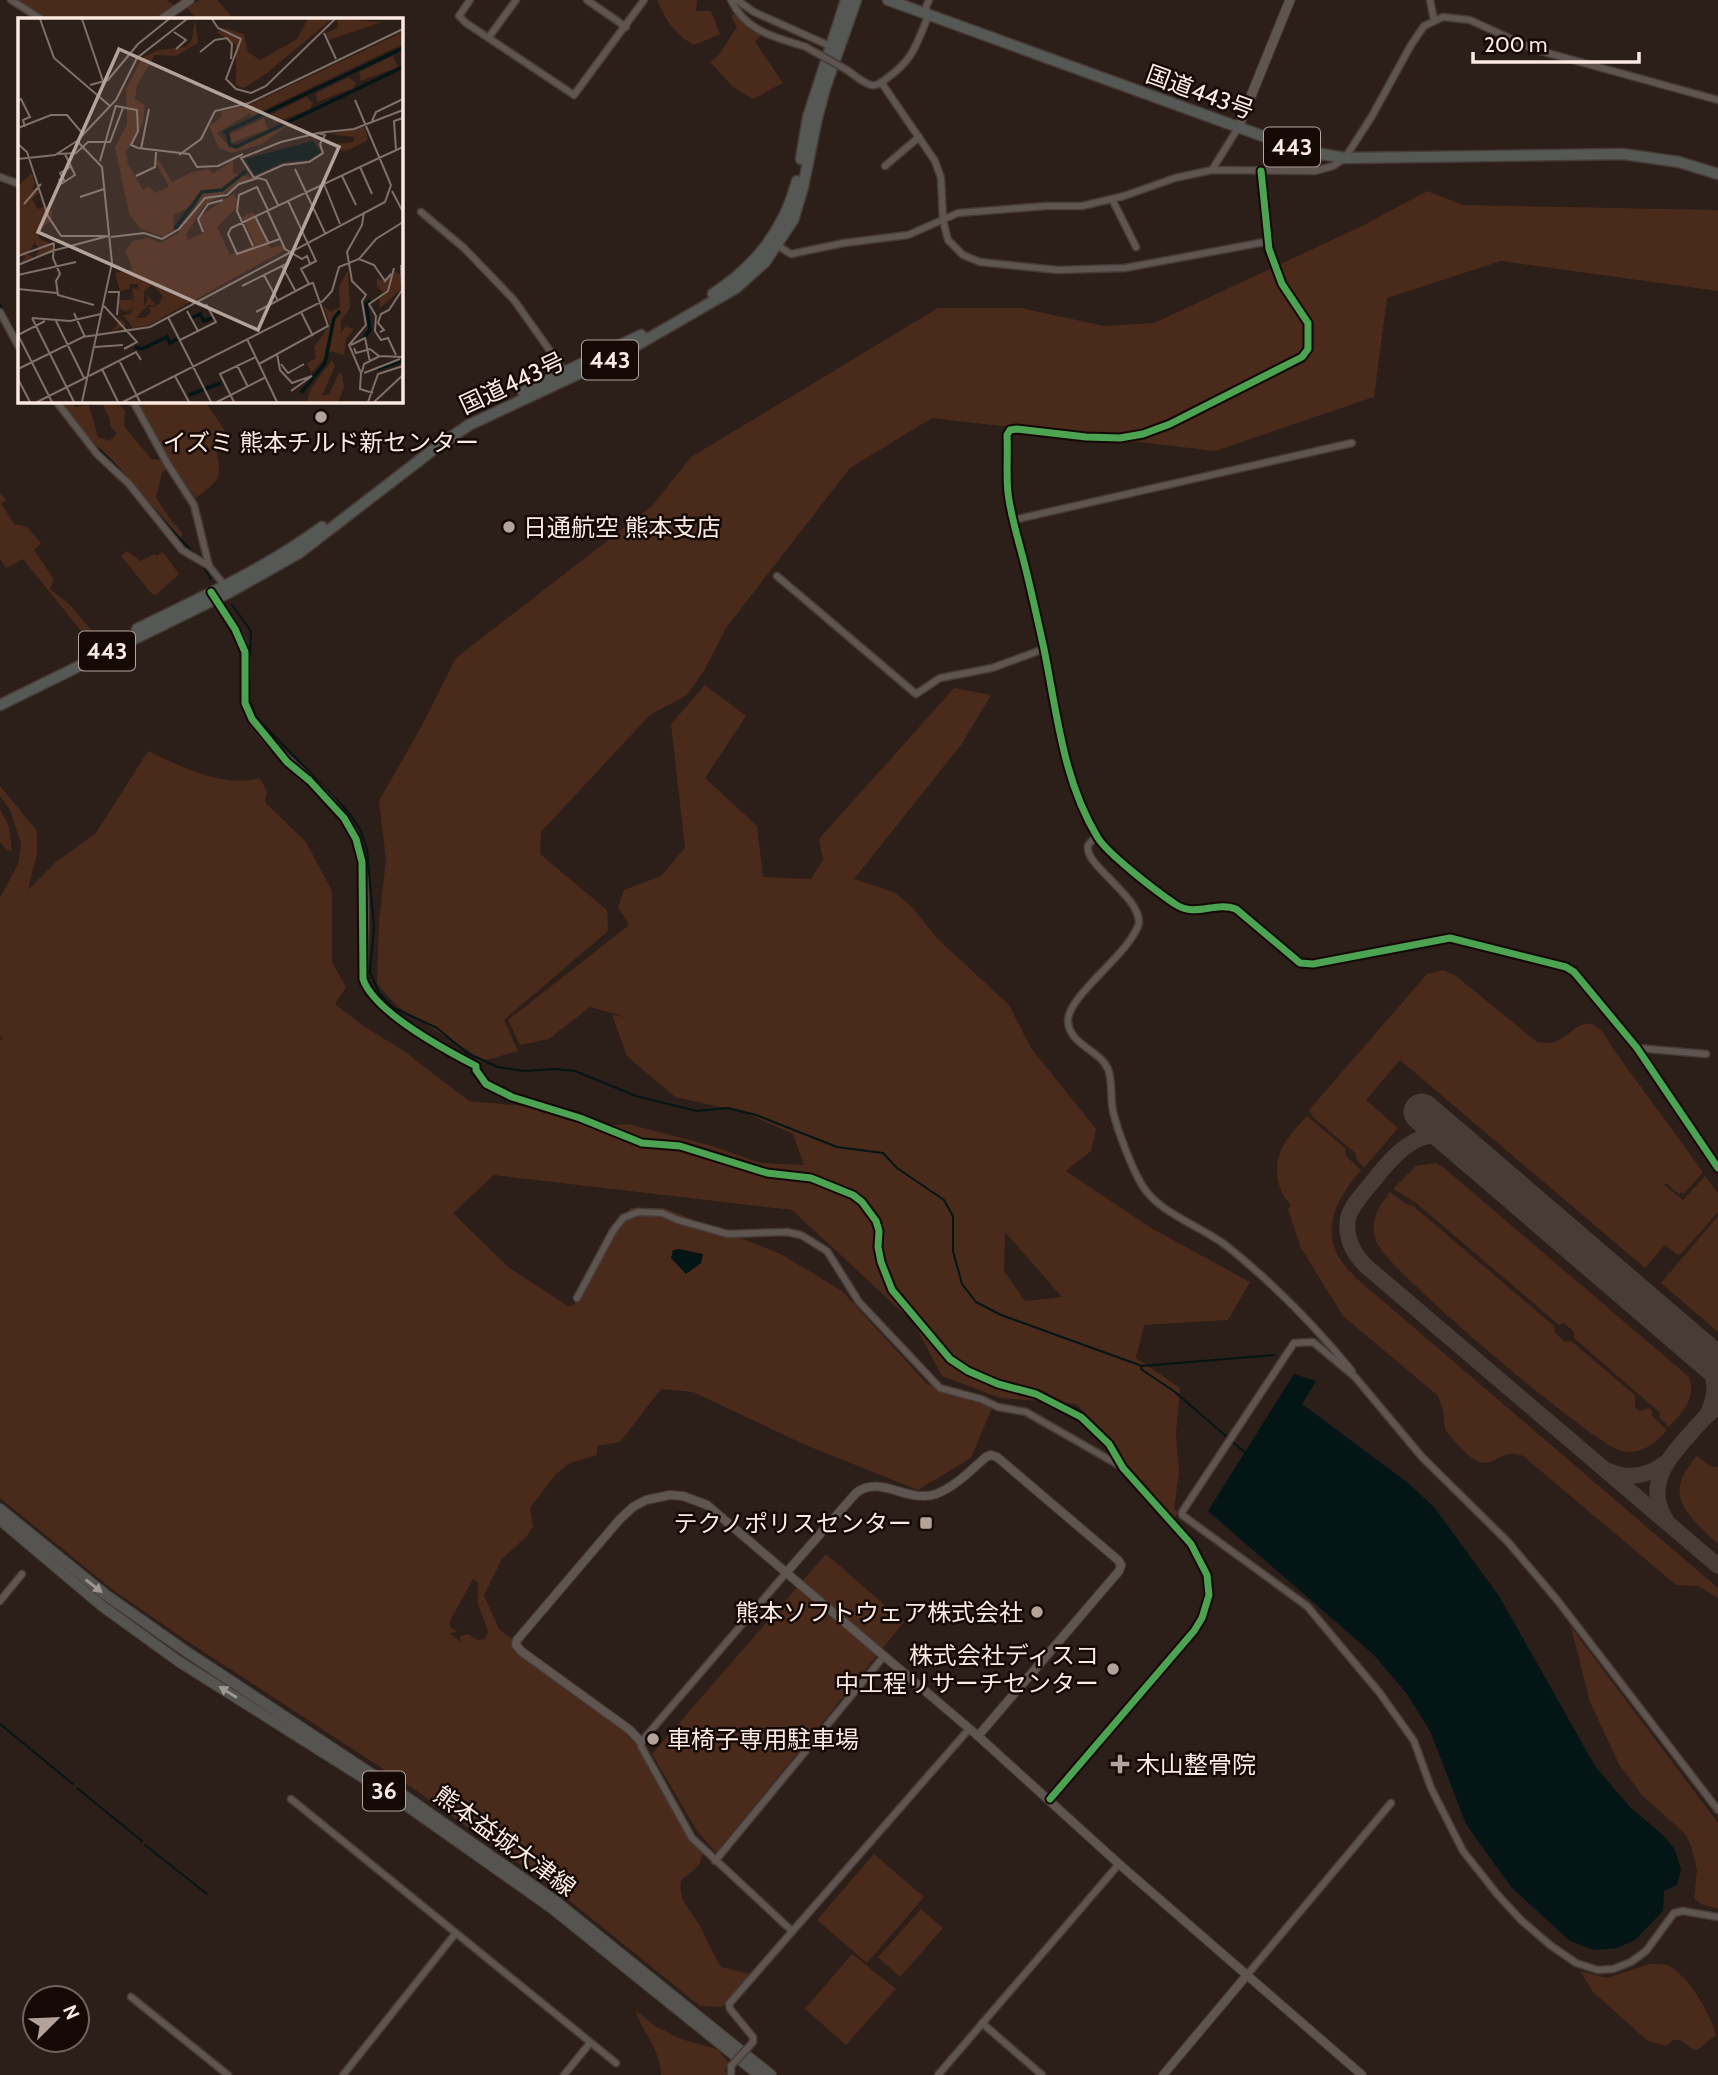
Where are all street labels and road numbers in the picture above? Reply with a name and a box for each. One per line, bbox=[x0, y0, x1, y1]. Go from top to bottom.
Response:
street label: 国道443号 bbox=[1142, 59, 1258, 125]
road number: 443 bbox=[1264, 128, 1320, 166]
road number: 443 bbox=[582, 340, 638, 380]
street label: 国道443号 bbox=[455, 346, 569, 420]
road number: 443 bbox=[79, 632, 135, 670]
road number: 36 bbox=[363, 1772, 405, 1811]
street label: 熊本益城大津線 bbox=[429, 1780, 581, 1902]

